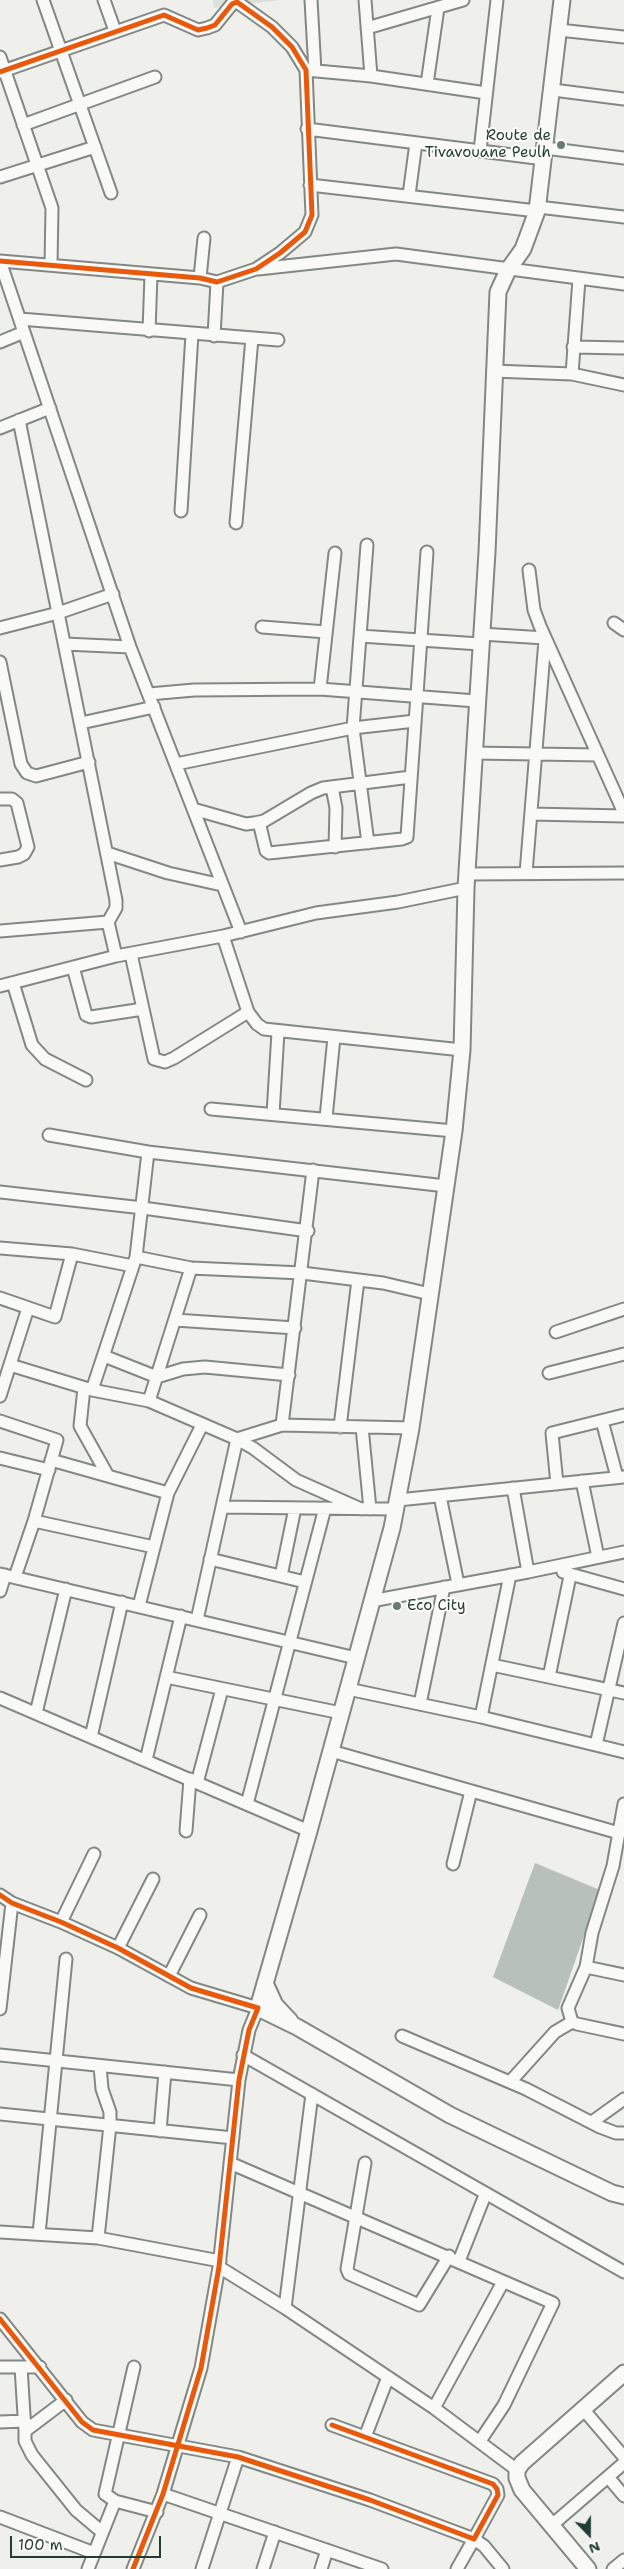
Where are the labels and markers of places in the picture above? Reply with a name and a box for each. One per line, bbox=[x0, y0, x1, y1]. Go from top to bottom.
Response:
place label: Route de Tivavouane Peulh bbox=[425, 127, 551, 162]
marker: Route de Tivavouane Peulh bbox=[555, 139, 567, 151]
place label: Eco City bbox=[407, 1597, 466, 1615]
marker: Eco City bbox=[391, 1600, 403, 1612]

